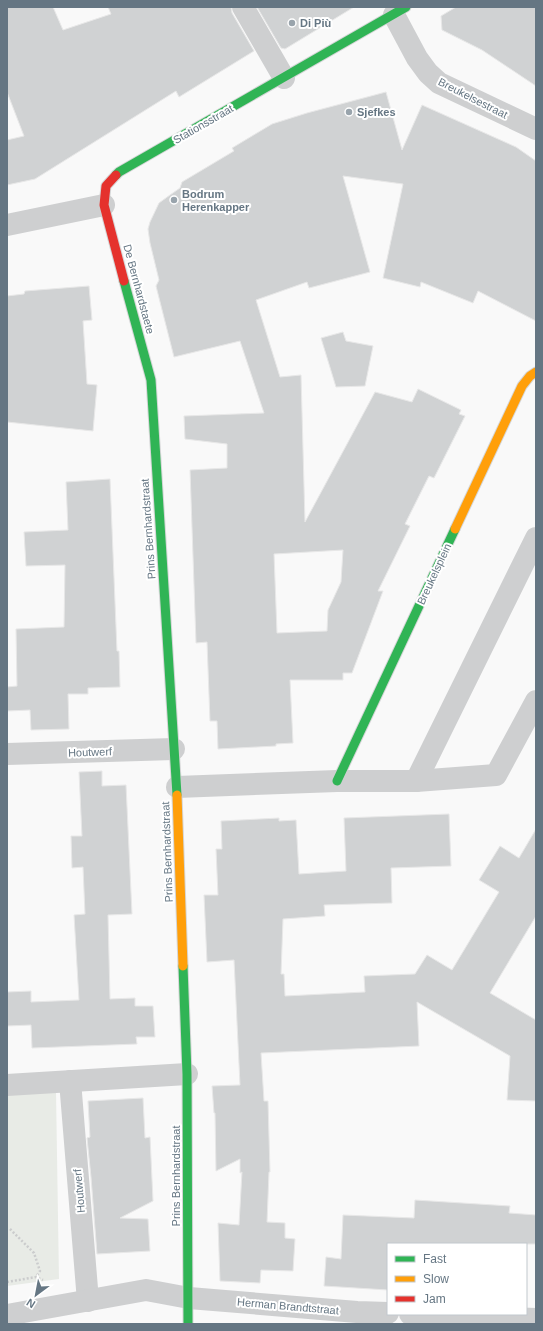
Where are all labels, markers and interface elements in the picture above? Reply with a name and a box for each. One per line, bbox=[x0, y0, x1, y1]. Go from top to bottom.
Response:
place label: Di Più bbox=[300, 17, 331, 29]
marker: Di Più bbox=[287, 18, 297, 28]
street label: Breukelsestraat bbox=[436, 75, 510, 121]
street label: Stationsstraat bbox=[171, 102, 235, 146]
place label: Sjefkes bbox=[357, 106, 396, 118]
marker: Sjefkes bbox=[344, 107, 354, 117]
place label: Bodrum Herenkapper bbox=[182, 188, 250, 213]
marker: Bodrum Herenkapper bbox=[169, 195, 179, 205]
street label: De Bernhardstaete bbox=[121, 243, 157, 335]
street label: Prins Bernhardstraat bbox=[138, 478, 158, 580]
street label: Breukelsplein bbox=[415, 542, 453, 606]
street label: Houtwerf bbox=[68, 745, 113, 759]
street label: Prins Bernhardstraat bbox=[159, 801, 175, 903]
street label: Prins Bernhardstraat bbox=[170, 1126, 182, 1226]
street label: Houtwerf bbox=[71, 1168, 87, 1213]
legend bbox=[387, 1243, 527, 1315]
text: Fast bbox=[423, 1252, 447, 1266]
text: Slow bbox=[423, 1272, 449, 1286]
north arrow bbox=[16, 1275, 56, 1315]
text: Jam bbox=[423, 1292, 446, 1306]
text: N bbox=[24, 1296, 37, 1311]
street label: Herman Brandtstraat bbox=[237, 1296, 339, 1316]

